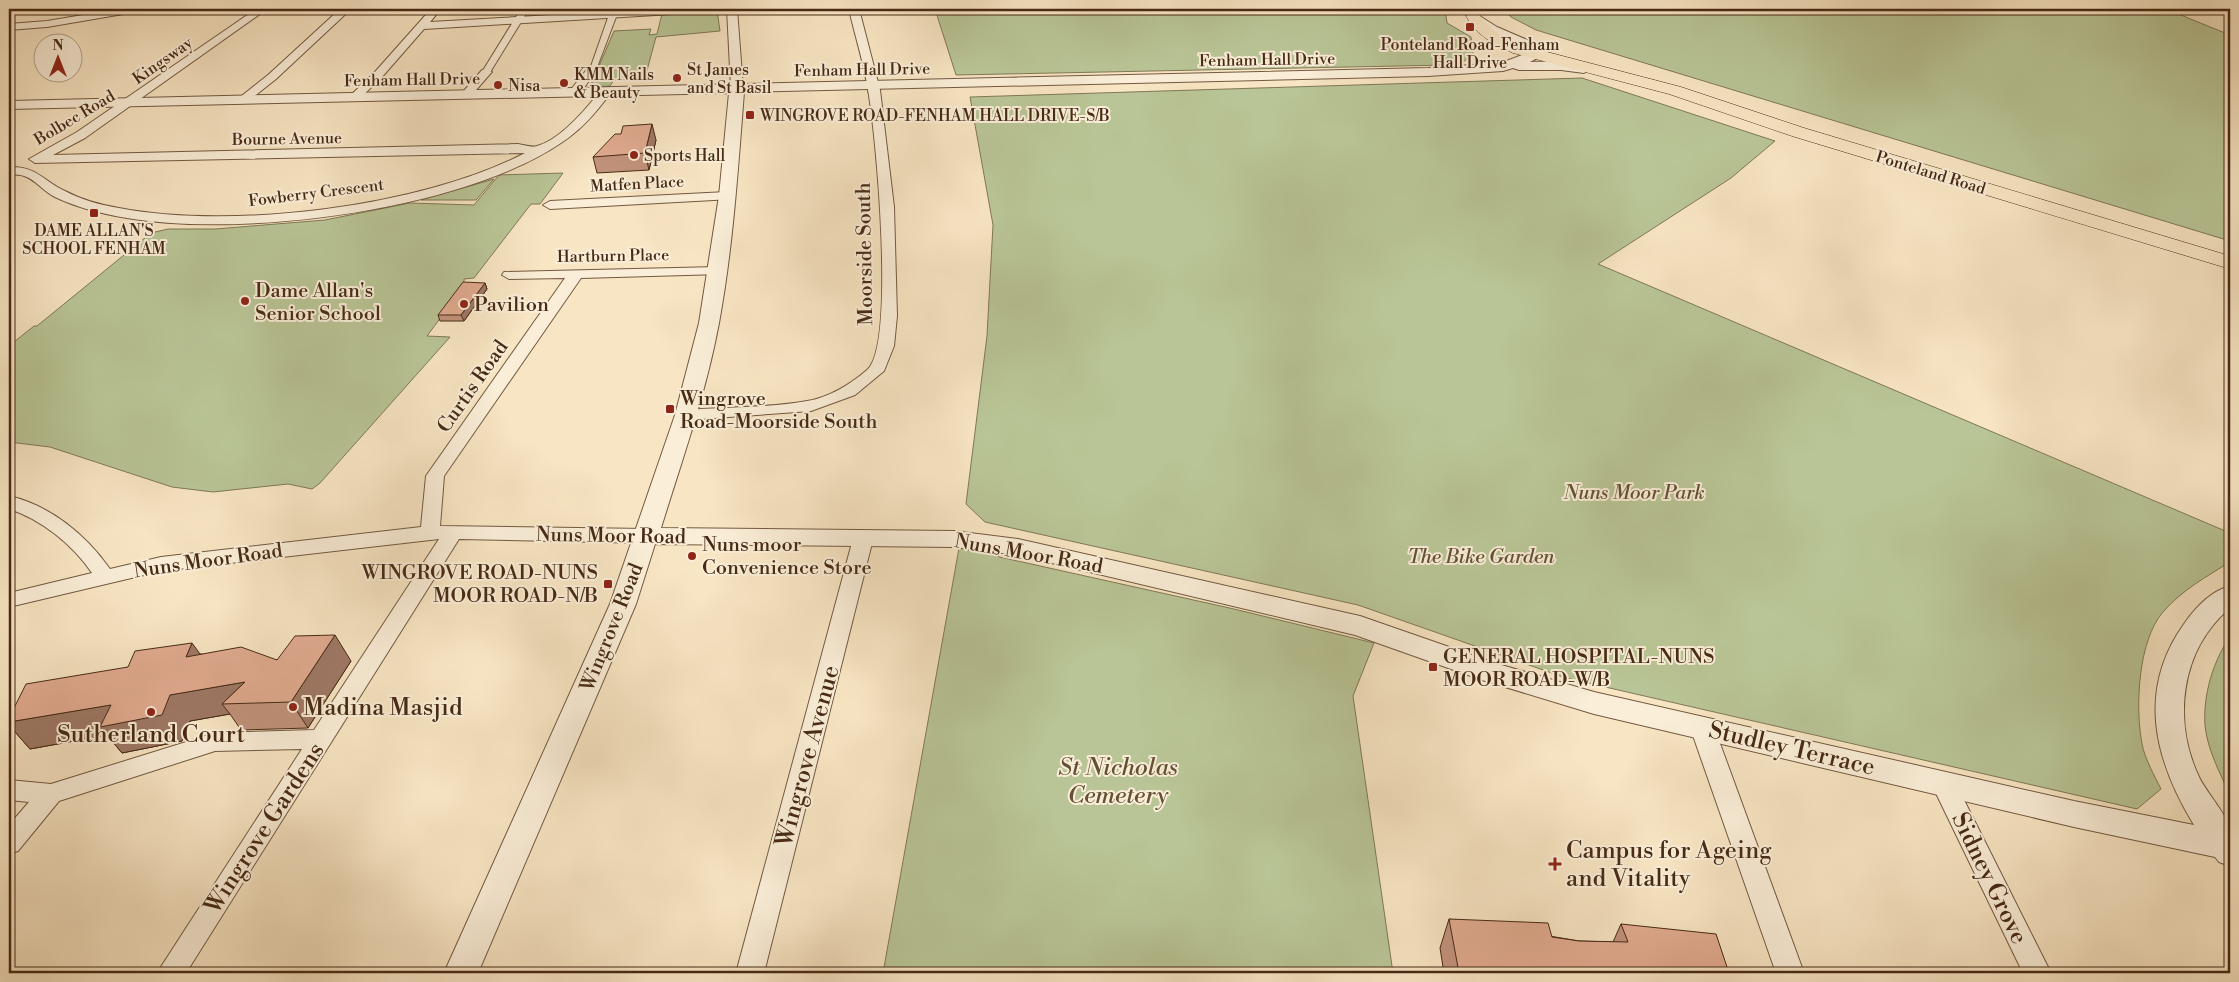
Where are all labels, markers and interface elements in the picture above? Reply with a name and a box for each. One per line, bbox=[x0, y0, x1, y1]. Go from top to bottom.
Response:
marker: Ponteland Road-Fenham Hall Drive bbox=[1464, 21, 1476, 33]
north arrow bbox=[32, 32, 82, 82]
street label: Kingsway bbox=[129, 33, 197, 89]
place label: Ponteland Road-Fenham Hall Drive bbox=[1381, 35, 1559, 73]
text: N bbox=[52, 37, 64, 55]
street label: Fenham Hall Drive bbox=[1199, 49, 1335, 71]
street label: Fenham Hall Drive bbox=[794, 59, 930, 81]
place label: St James and St Basil bbox=[687, 60, 772, 98]
place label: KMM Nails & Beauty bbox=[574, 65, 654, 103]
street label: Fenham Hall Drive bbox=[344, 69, 480, 91]
marker: St James and St Basil bbox=[671, 72, 683, 84]
place label: Nisa bbox=[508, 76, 541, 96]
marker: KMM Nails & Beauty bbox=[558, 77, 570, 89]
marker: Nisa bbox=[492, 79, 504, 91]
street label: Bolbec Road bbox=[30, 86, 119, 150]
place label: WINGROVE ROAD-FENHAM HALL DRIVE-S/B bbox=[759, 106, 1110, 126]
marker: WINGROVE ROAD-FENHAM HALL DRIVE-S/B bbox=[744, 109, 756, 121]
street label: Bourne Avenue bbox=[231, 128, 342, 150]
place label: Sports Hall bbox=[644, 146, 725, 166]
street label: Ponteland Road bbox=[1873, 147, 1988, 199]
marker: Sports Hall bbox=[628, 149, 640, 161]
street label: Matfen Place bbox=[589, 172, 685, 196]
street label: Fowberry Crescent bbox=[247, 175, 385, 211]
street label: Moorside South bbox=[852, 182, 879, 326]
marker: DAME ALLAN'S SCHOOL FENHAM bbox=[88, 207, 100, 219]
place label: DAME ALLAN'S SCHOOL FENHAM bbox=[22, 221, 166, 259]
street label: Hartburn Place bbox=[557, 245, 669, 267]
place label: Dame Allan's Senior School bbox=[255, 279, 381, 327]
place label: Pavilion bbox=[474, 293, 549, 318]
marker: Dame Allan's Senior School bbox=[239, 295, 251, 307]
marker: Pavilion bbox=[458, 298, 470, 310]
street label: Curtis Road bbox=[432, 335, 515, 438]
place label: Wingrove Road-Moorside South bbox=[679, 387, 877, 435]
marker: Wingrove Road-Moorside South bbox=[664, 403, 676, 415]
park label: Nuns Moor Park bbox=[1562, 481, 1705, 506]
street label: Nuns Moor Road bbox=[536, 523, 687, 550]
street label: Nuns Moor Road bbox=[953, 529, 1105, 580]
place label: Nuns moor Convenience Store bbox=[702, 533, 871, 581]
street label: Nuns Moor Road bbox=[132, 539, 285, 584]
park label: The Bike Garden bbox=[1407, 545, 1555, 570]
marker: Nuns moor Convenience Store bbox=[686, 550, 698, 562]
street label: Wingrove Road bbox=[575, 559, 650, 696]
place label: WINGROVE ROAD-NUNS MOOR ROAD-N/B bbox=[360, 561, 598, 609]
marker: WINGROVE ROAD-NUNS MOOR ROAD-N/B bbox=[602, 578, 614, 590]
place label: GENERAL HOSPITAL-NUNS MOOR ROAD-W/B bbox=[1443, 645, 1715, 693]
marker: GENERAL HOSPITAL-NUNS MOOR ROAD-W/B bbox=[1427, 661, 1439, 673]
street label: Wingrove Avenue bbox=[769, 662, 847, 851]
place label: Madina Masjid bbox=[303, 693, 463, 723]
marker: Madina Masjid bbox=[287, 701, 299, 713]
marker: Sutherland Court bbox=[145, 706, 157, 718]
street label: Studley Terrace bbox=[1706, 715, 1878, 783]
place label: Sutherland Court bbox=[57, 720, 245, 750]
street label: Wingrove Gardens bbox=[198, 737, 331, 921]
park label: St Nicholas Cemetery bbox=[1058, 753, 1178, 811]
street label: Sidney Grove bbox=[1944, 808, 2034, 949]
place label: Campus for Ageing and Vitality bbox=[1566, 836, 1772, 894]
marker: Campus for Ageing and Vitality bbox=[1548, 857, 1562, 871]

